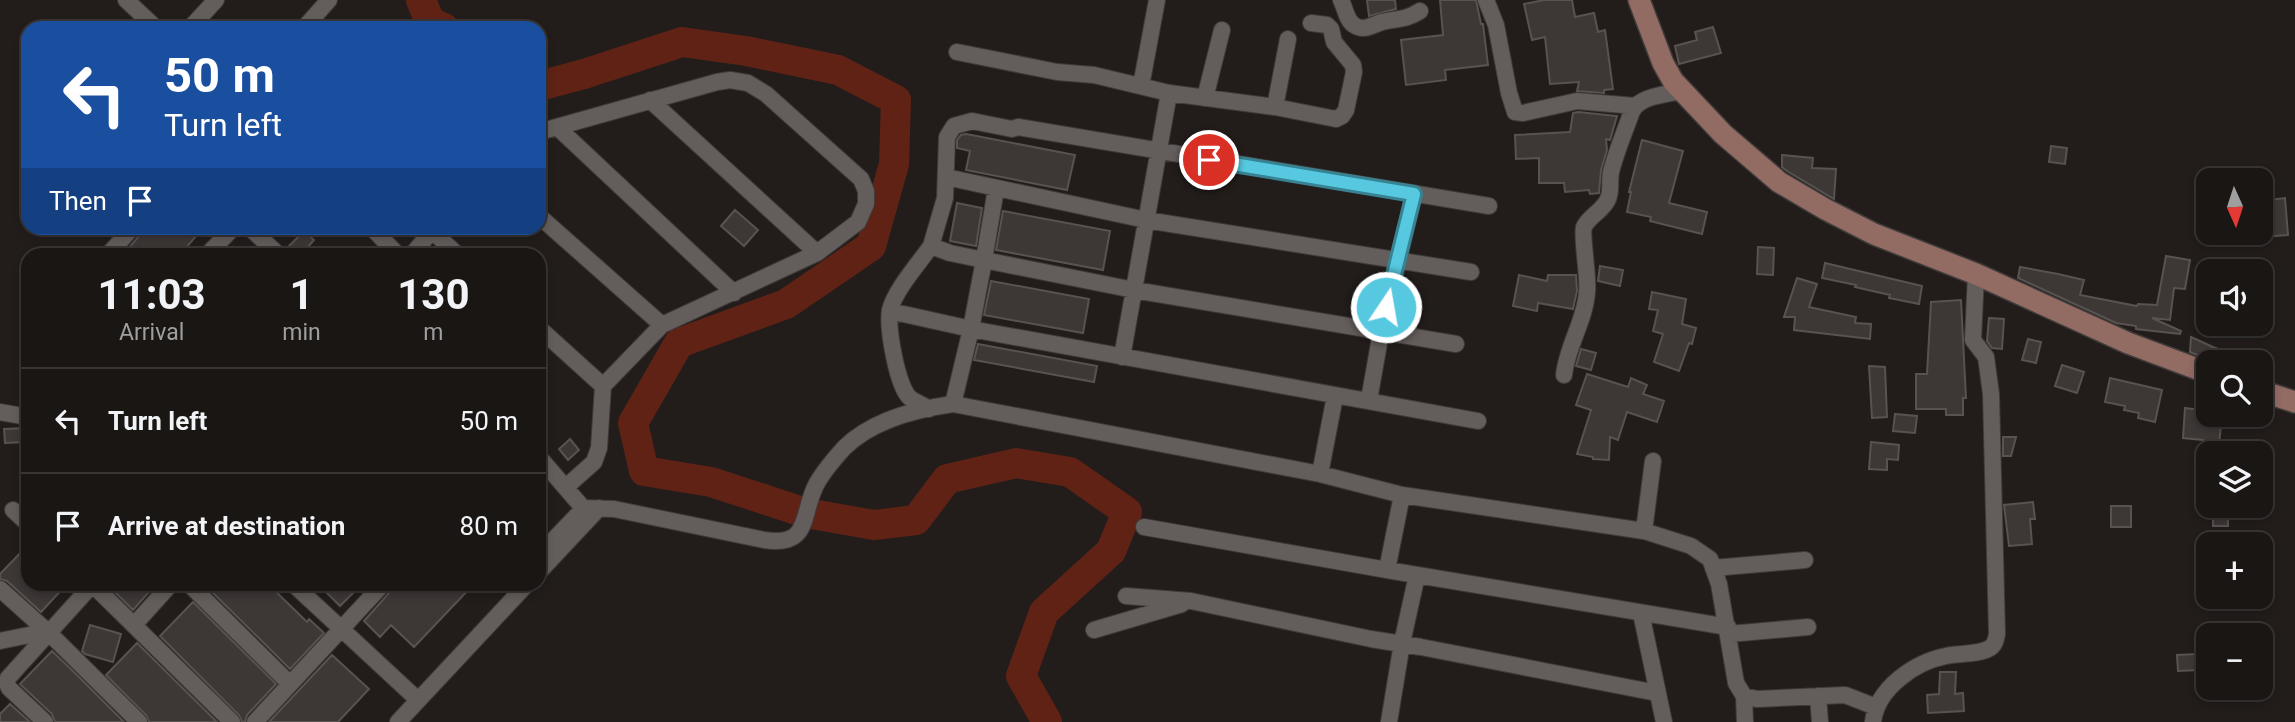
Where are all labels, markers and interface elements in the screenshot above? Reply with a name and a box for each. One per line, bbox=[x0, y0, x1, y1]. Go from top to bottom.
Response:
text: 50 m bbox=[164, 47, 275, 104]
icon: left bbox=[49, 49, 140, 140]
text: Turn left bbox=[164, 106, 282, 144]
pin bbox=[1179, 130, 1239, 190]
icon: arrive bbox=[1190, 141, 1228, 179]
north arrow bbox=[2196, 168, 2273, 245]
map controls bbox=[2196, 168, 2273, 700]
icon: arrive bbox=[121, 182, 159, 220]
text: Then bbox=[49, 186, 107, 216]
button: sound bbox=[2196, 259, 2273, 336]
text: 11:03 bbox=[98, 270, 206, 319]
text: 1 bbox=[289, 270, 314, 319]
text: 130 bbox=[397, 270, 470, 319]
position arrow bbox=[1349, 270, 1423, 344]
text: Arrival bbox=[119, 319, 184, 346]
text: min bbox=[282, 319, 321, 346]
text: m bbox=[423, 319, 443, 346]
button: search bbox=[2196, 350, 2273, 427]
icon: left bbox=[49, 402, 87, 440]
text: Turn left bbox=[108, 406, 207, 436]
text: 50 m bbox=[460, 406, 518, 436]
button: layers bbox=[2196, 441, 2273, 518]
icon: arrive bbox=[49, 507, 87, 545]
text: Arrive at destination bbox=[108, 511, 345, 541]
text: 80 m bbox=[460, 511, 518, 541]
button: + bbox=[2196, 532, 2273, 609]
button: − bbox=[2196, 623, 2273, 700]

